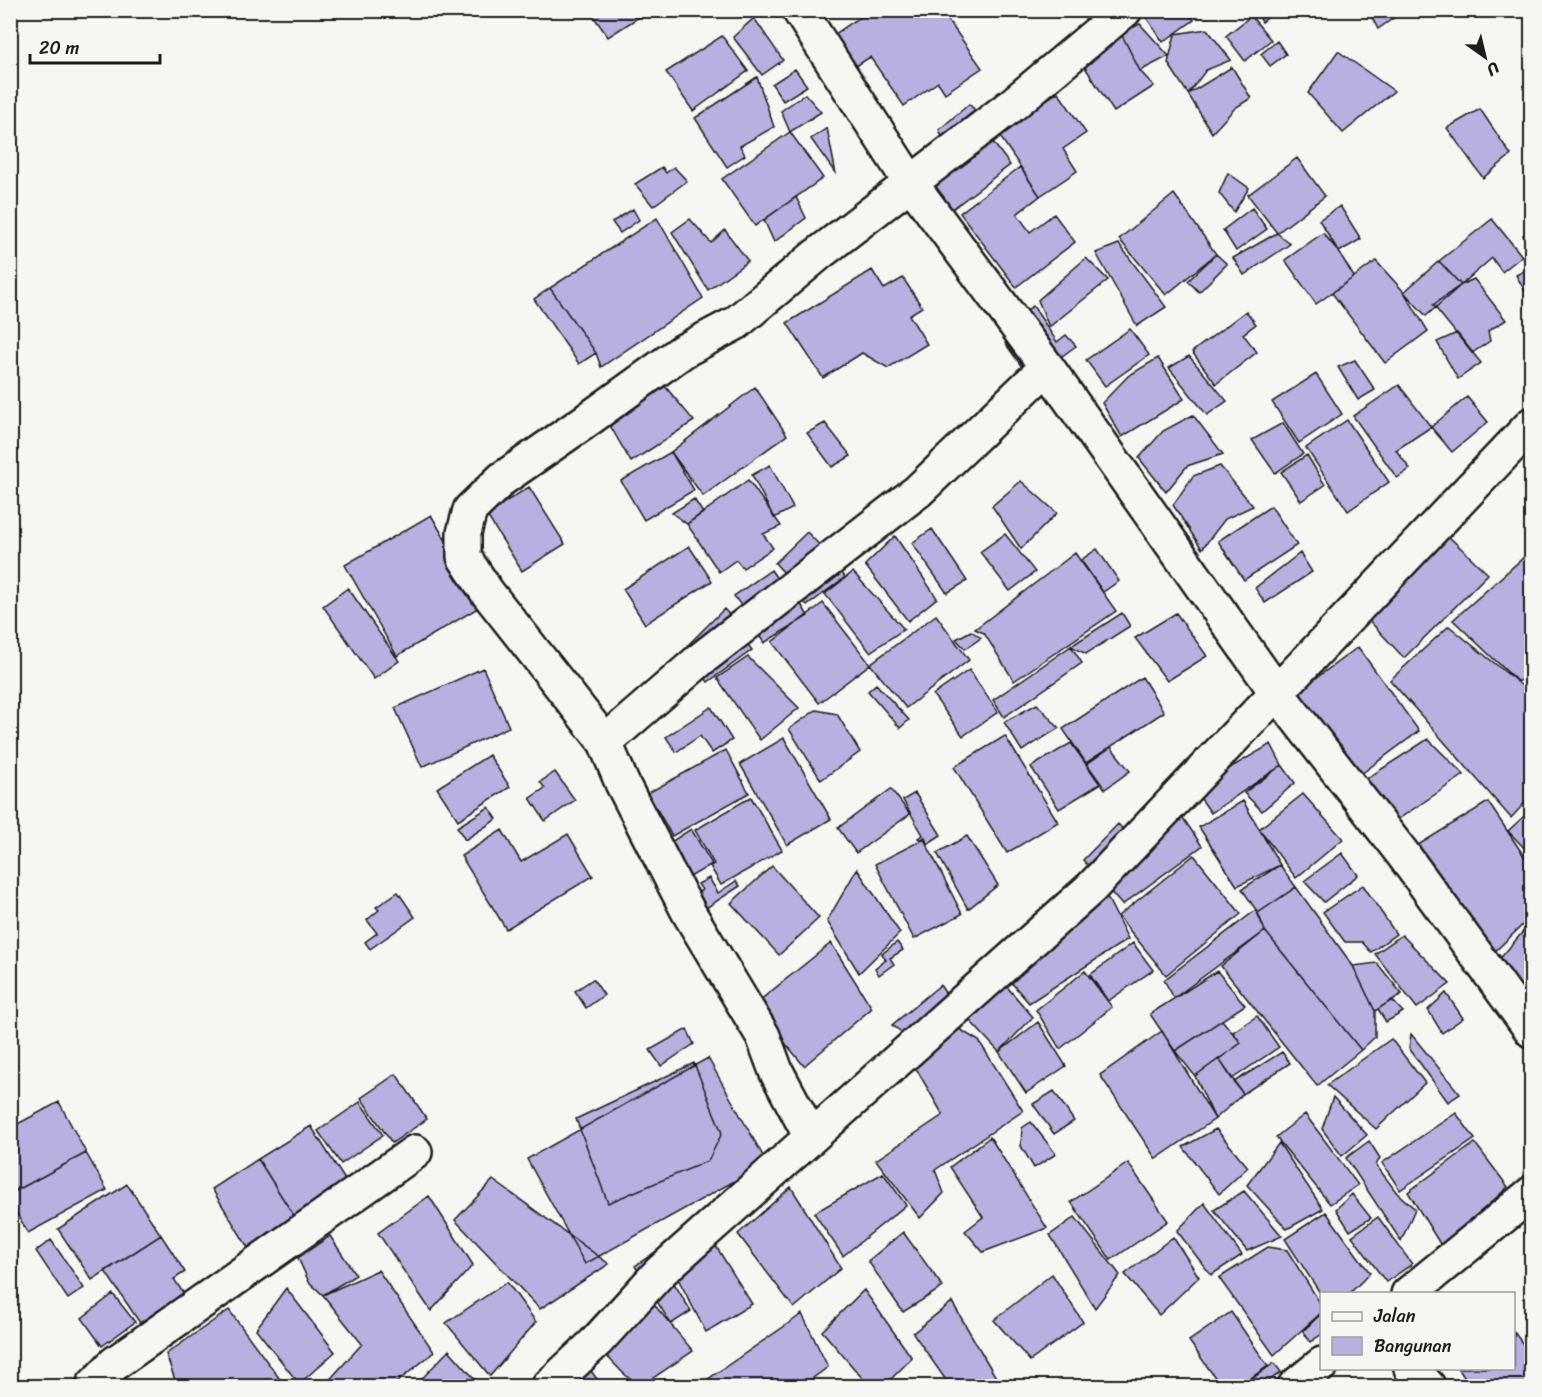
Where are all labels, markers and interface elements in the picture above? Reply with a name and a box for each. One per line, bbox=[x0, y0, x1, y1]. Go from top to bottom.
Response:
scale bar bbox=[30, 27, 160, 65]
north arrow bbox=[1455, 27, 1515, 87]
text: 20 m bbox=[39, 32, 79, 64]
text: U bbox=[1479, 54, 1506, 85]
legend bbox=[1320, 1292, 1515, 1370]
text: Jalan bbox=[1373, 1300, 1416, 1332]
text: Bangunan bbox=[1374, 1330, 1452, 1362]

